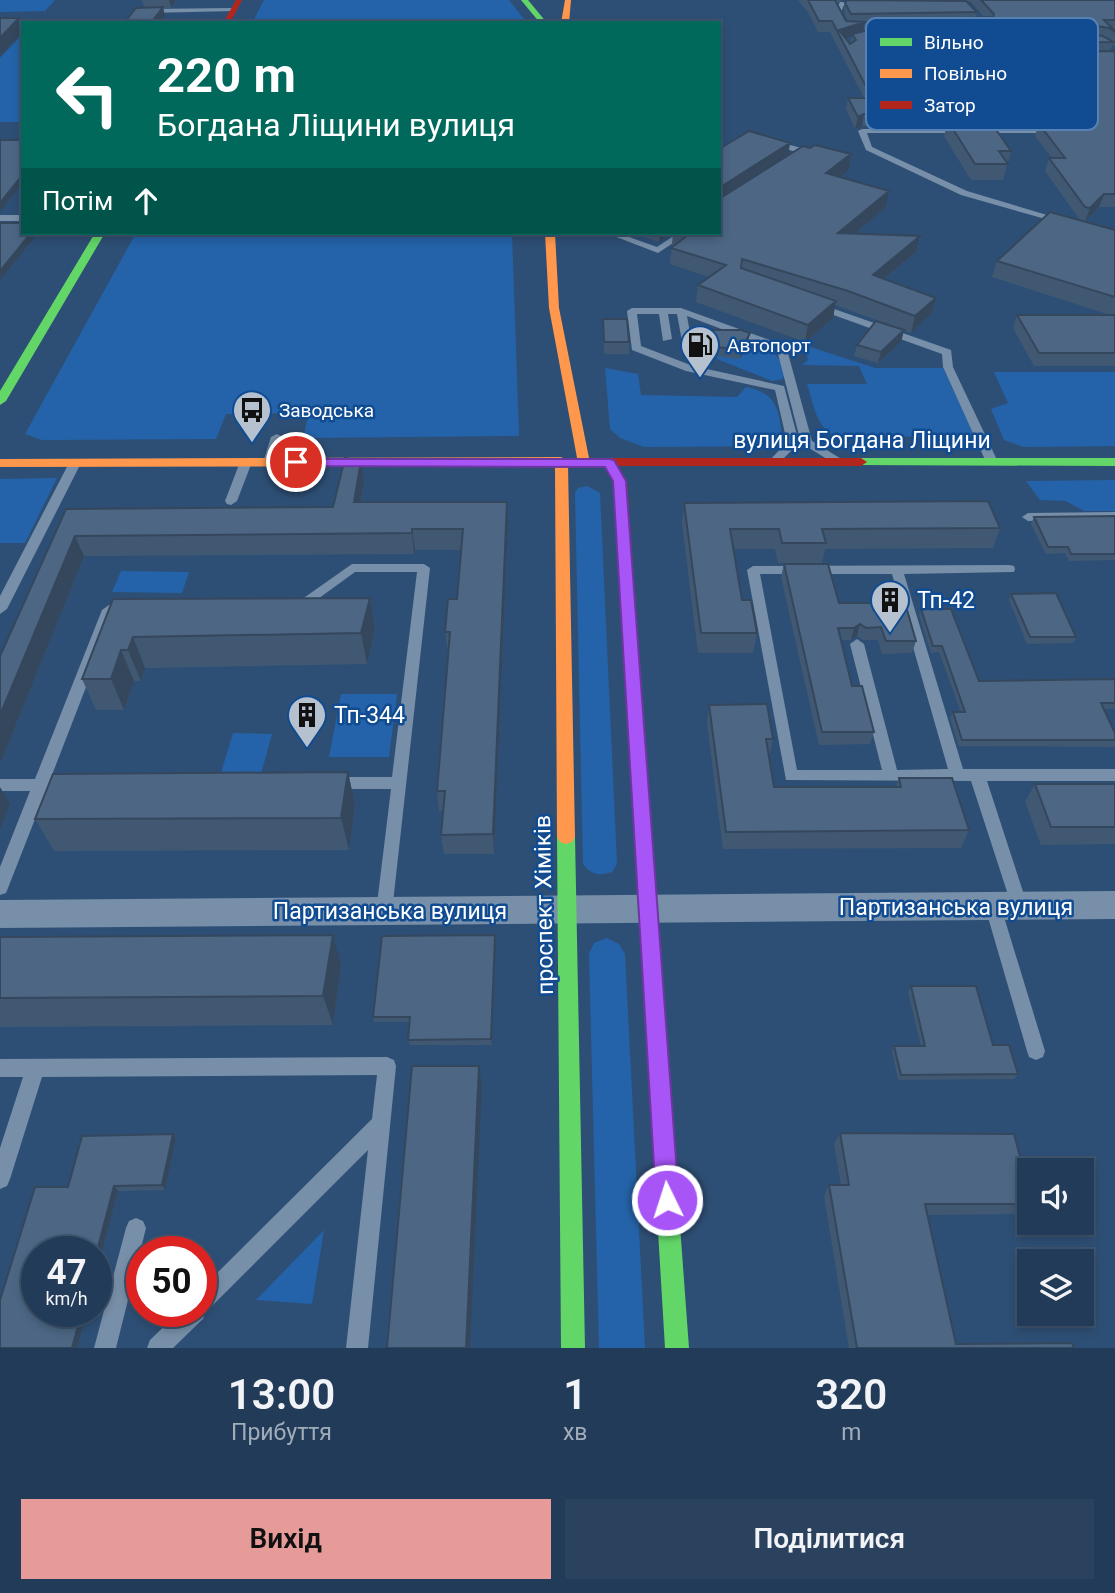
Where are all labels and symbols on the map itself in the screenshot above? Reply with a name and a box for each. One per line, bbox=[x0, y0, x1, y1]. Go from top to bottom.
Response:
legend bbox=[866, 18, 1098, 130]
text: Вільно bbox=[924, 31, 984, 54]
text: Повільно bbox=[924, 62, 1007, 85]
text: Затор bbox=[924, 94, 976, 117]
fuel station icon: Автопорт bbox=[679, 324, 721, 379]
place label: Автопорт bbox=[727, 334, 811, 357]
bus stop icon: Заводська bbox=[231, 389, 273, 444]
place label: Заводська bbox=[279, 399, 374, 422]
street label: вулиця Богдана Ліщини bbox=[733, 427, 991, 454]
pin bbox=[266, 432, 326, 492]
building icon: Тп-42 bbox=[869, 579, 911, 634]
place label: Тп-42 bbox=[917, 587, 975, 614]
building icon: Тп-344 bbox=[286, 694, 328, 749]
place label: Тп-344 bbox=[334, 702, 405, 729]
street label: проспект Хіміків bbox=[529, 815, 559, 995]
street label: Партизанська вулиця bbox=[839, 894, 1073, 921]
street label: Партизанська вулиця bbox=[273, 898, 507, 925]
position arrow bbox=[630, 1163, 704, 1237]
speed limit sign: 50 bbox=[126, 1236, 217, 1327]

